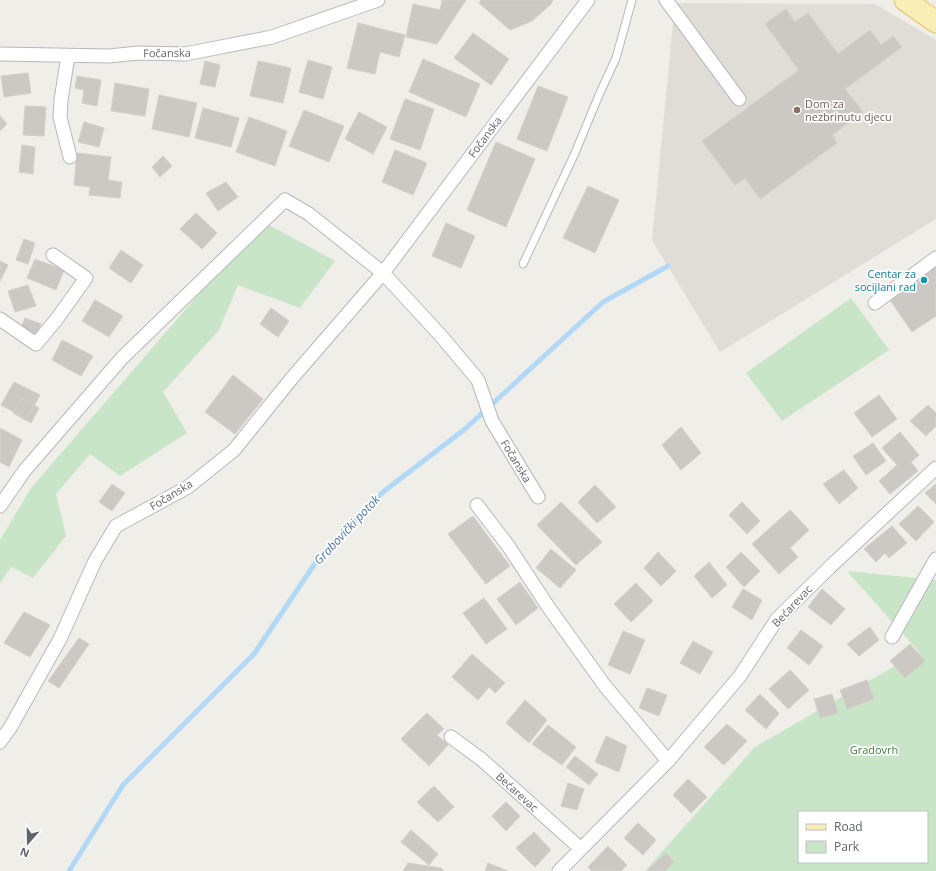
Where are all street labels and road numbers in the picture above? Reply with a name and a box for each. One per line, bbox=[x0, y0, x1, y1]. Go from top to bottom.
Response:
street label: Fočanska bbox=[143, 45, 191, 60]
street label: Fočanska bbox=[464, 113, 505, 160]
street label: Fočanska bbox=[498, 436, 535, 485]
street label: Fočanska bbox=[146, 476, 195, 513]
street label: Bećarevac bbox=[768, 581, 815, 630]
street label: Bećarevac bbox=[493, 769, 542, 815]

